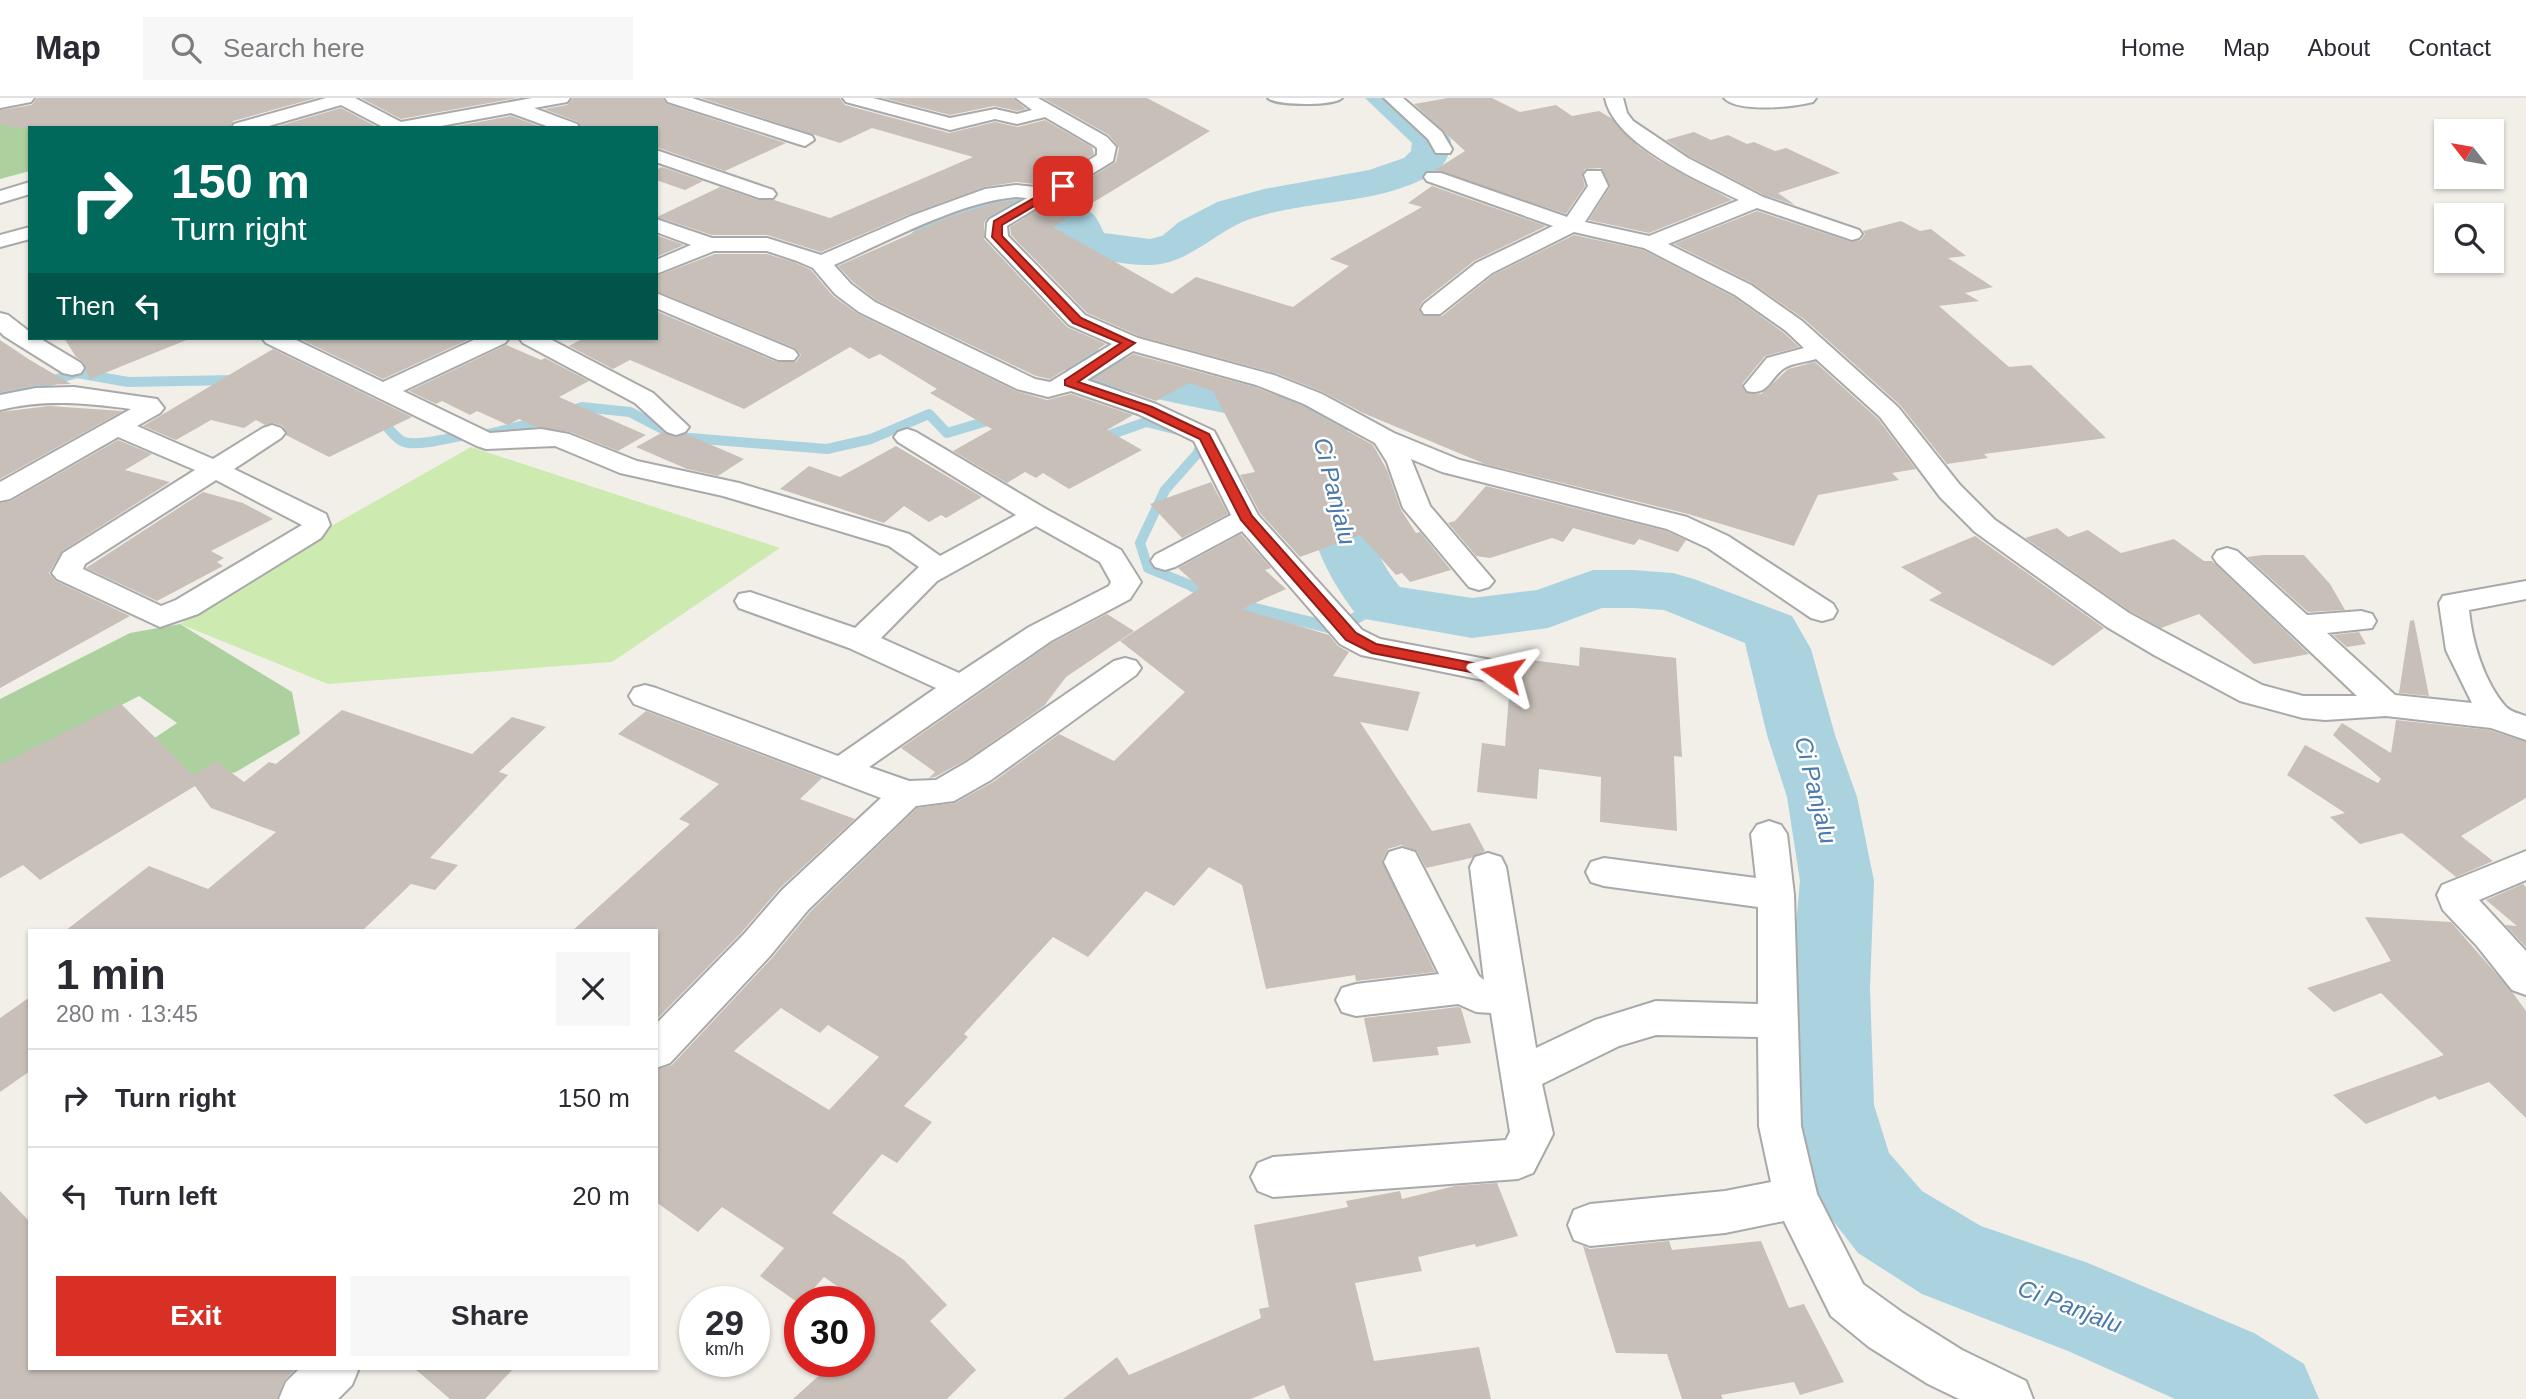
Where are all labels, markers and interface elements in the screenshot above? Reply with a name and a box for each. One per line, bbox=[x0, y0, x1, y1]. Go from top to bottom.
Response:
search box bbox=[143, 17, 633, 80]
text: Map bbox=[35, 29, 101, 66]
icon: search bbox=[167, 29, 205, 67]
text: Search here bbox=[223, 33, 365, 63]
text: Home bbox=[2121, 34, 2185, 61]
text: Map bbox=[2223, 34, 2270, 61]
text: About bbox=[2308, 34, 2370, 61]
text: Contact bbox=[2408, 34, 2491, 61]
north arrow bbox=[2434, 119, 2504, 189]
map controls bbox=[2434, 119, 2504, 273]
icon: right bbox=[56, 154, 147, 245]
text: 150 m bbox=[171, 154, 310, 208]
pin bbox=[1033, 156, 1093, 216]
icon: arrive bbox=[1044, 167, 1082, 205]
button: search bbox=[2434, 203, 2504, 273]
text: Turn right bbox=[171, 211, 307, 247]
icon: left bbox=[129, 287, 167, 325]
text: Then bbox=[56, 291, 115, 321]
water label: Ci Panjalu bbox=[1309, 435, 1361, 547]
position arrow bbox=[1465, 636, 1539, 710]
water label: Ci Panjalu bbox=[1790, 734, 1842, 846]
text: 1 min bbox=[56, 951, 166, 998]
button: close bbox=[556, 952, 630, 1026]
text: 280 m · 13:45 bbox=[56, 1001, 198, 1027]
icon: right bbox=[56, 1079, 94, 1117]
text: Turn right bbox=[115, 1083, 236, 1113]
text: 150 m bbox=[558, 1083, 630, 1113]
icon: left bbox=[56, 1177, 94, 1215]
text: Turn left bbox=[115, 1181, 217, 1211]
text: 20 m bbox=[572, 1181, 630, 1211]
water label: Ci Panjalu bbox=[2014, 1274, 2126, 1338]
button: Exit bbox=[56, 1276, 336, 1356]
button: Share bbox=[350, 1276, 630, 1356]
speed limit sign: 30 bbox=[784, 1286, 875, 1377]
text: 29 bbox=[705, 1303, 744, 1342]
text: km/h bbox=[705, 1339, 744, 1359]

